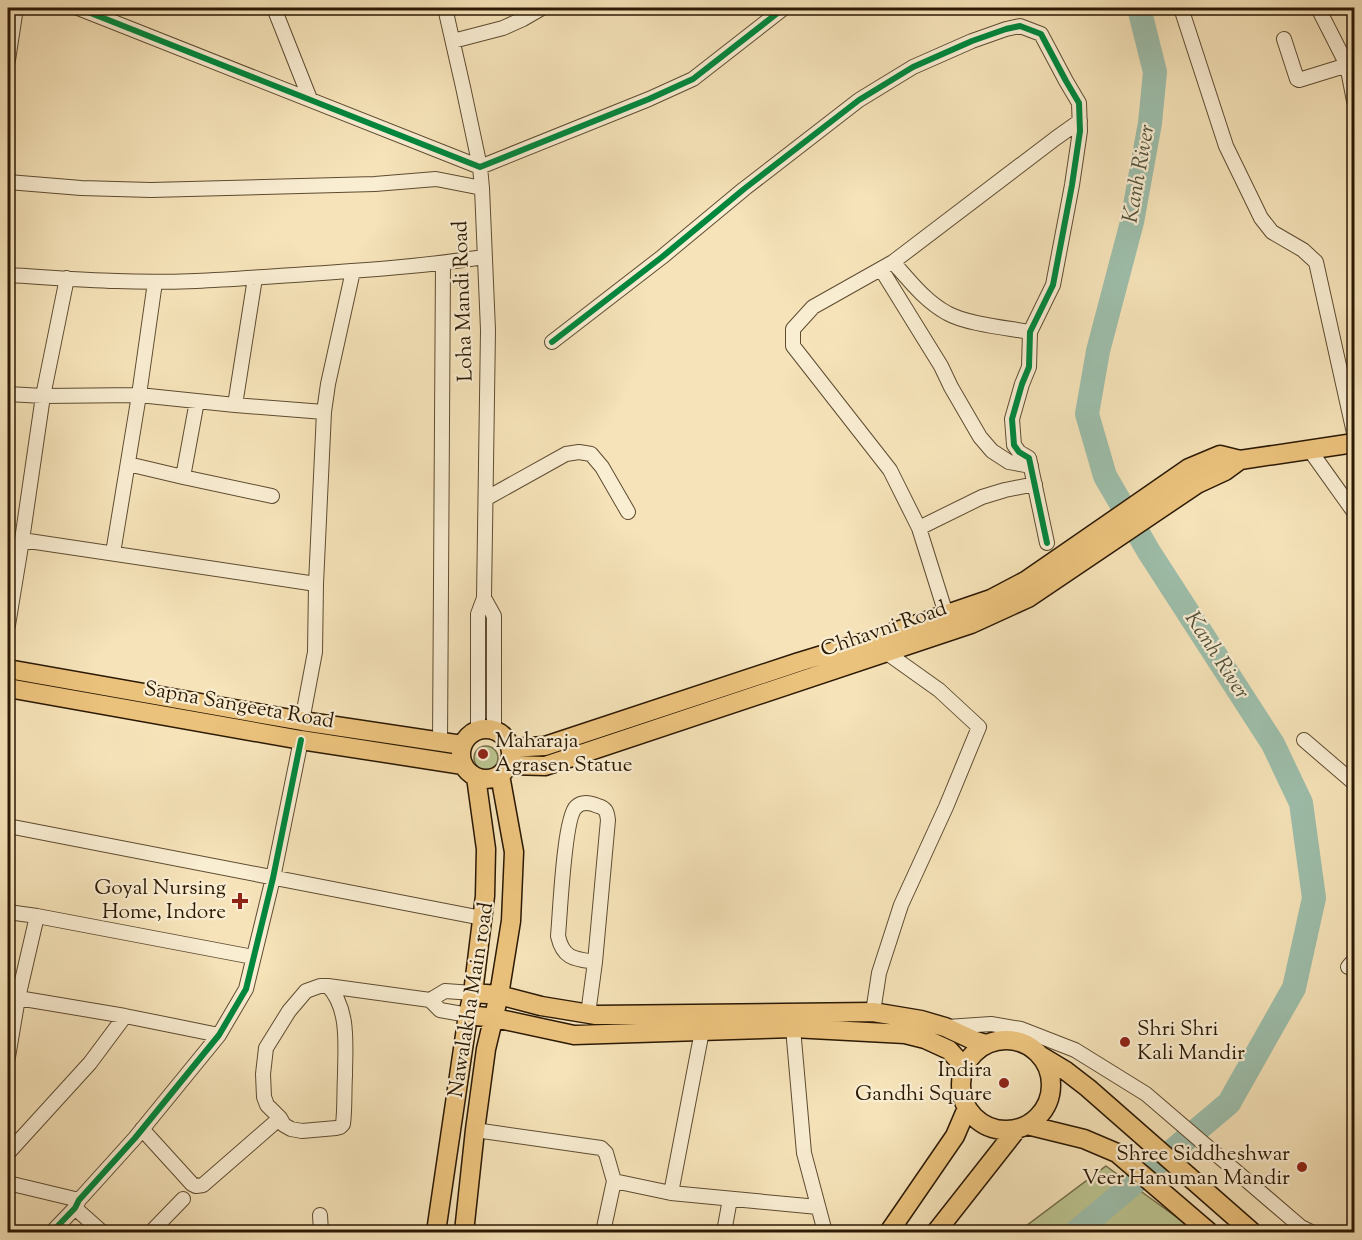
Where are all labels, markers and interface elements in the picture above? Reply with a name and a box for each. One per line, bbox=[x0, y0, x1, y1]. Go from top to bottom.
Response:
water label: Kanh River bbox=[1116, 122, 1164, 226]
street label: Loha Mandi Road bbox=[446, 220, 482, 382]
street label: Chhavni Road bbox=[817, 594, 951, 666]
water label: Kanh River bbox=[1176, 606, 1257, 707]
street label: Sapna Sangeeta Road bbox=[141, 674, 337, 738]
place label: Maharaja Agrasen Statue bbox=[495, 727, 633, 781]
marker: Maharaja Agrasen Statue bbox=[476, 747, 490, 761]
place label: Goyal Nursing Home, Indore bbox=[94, 874, 226, 928]
marker: Goyal Nursing Home, Indore bbox=[231, 892, 249, 910]
street label: Nawalakha Main road bbox=[442, 900, 502, 1100]
place label: Shri Shri Kali Mandir bbox=[1137, 1015, 1245, 1069]
marker: Shri Shri Kali Mandir bbox=[1118, 1035, 1132, 1049]
place label: Indira Gandhi Square bbox=[855, 1056, 992, 1110]
marker: Indira Gandhi Square bbox=[997, 1076, 1011, 1090]
place label: Shree Siddheshwar Veer Hanuman Mandir bbox=[1082, 1140, 1290, 1194]
marker: Shree Siddheshwar Veer Hanuman Mandir bbox=[1295, 1160, 1309, 1174]

